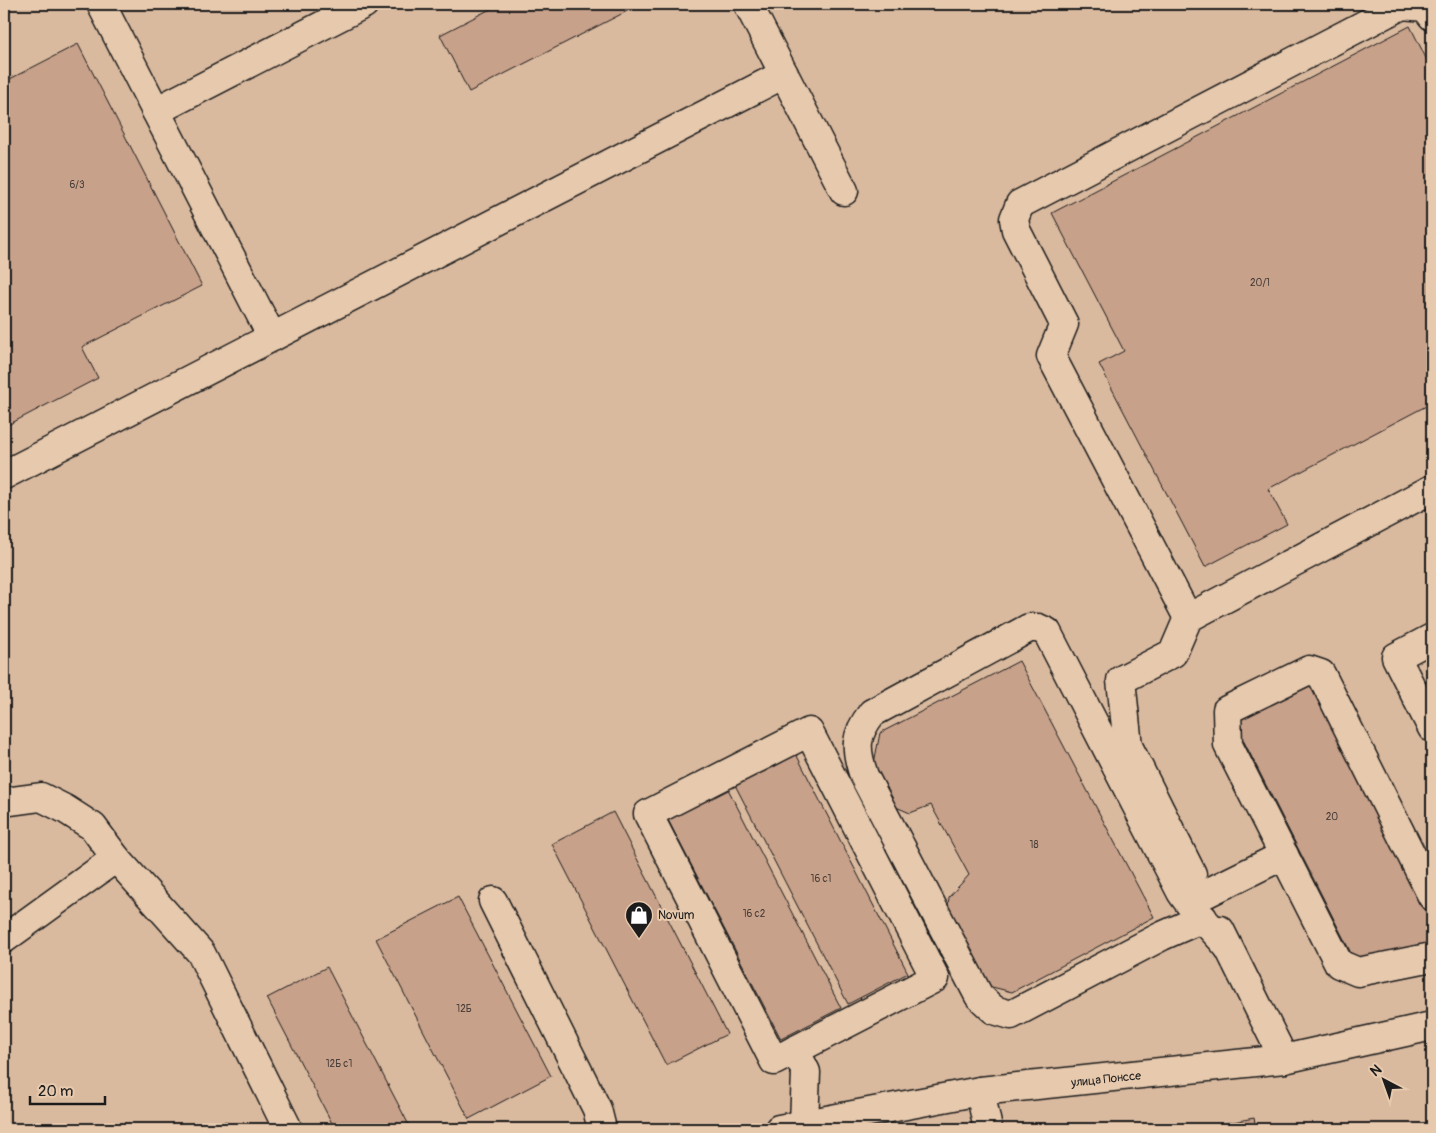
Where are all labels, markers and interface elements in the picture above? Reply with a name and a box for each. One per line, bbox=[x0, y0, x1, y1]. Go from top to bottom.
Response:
house number: 6/3 bbox=[70, 179, 85, 191]
house number: 20/1 bbox=[1250, 277, 1270, 289]
house number: 20 bbox=[1326, 811, 1338, 823]
house number: 18 bbox=[1030, 839, 1038, 851]
house number: 16 с1 bbox=[811, 873, 832, 885]
shop icon: Novum bbox=[624, 900, 654, 939]
place label: Novum bbox=[658, 908, 695, 923]
house number: 16 с2 bbox=[743, 908, 766, 920]
house number: 12Б bbox=[456, 1003, 472, 1015]
north arrow bbox=[1358, 1056, 1408, 1106]
house number: 12Б с1 bbox=[326, 1058, 352, 1070]
text: N bbox=[1367, 1061, 1385, 1080]
street label: улица Понссе bbox=[1069, 1068, 1142, 1091]
scale bar bbox=[30, 1073, 105, 1105]
text: 20 m bbox=[38, 1082, 73, 1101]

